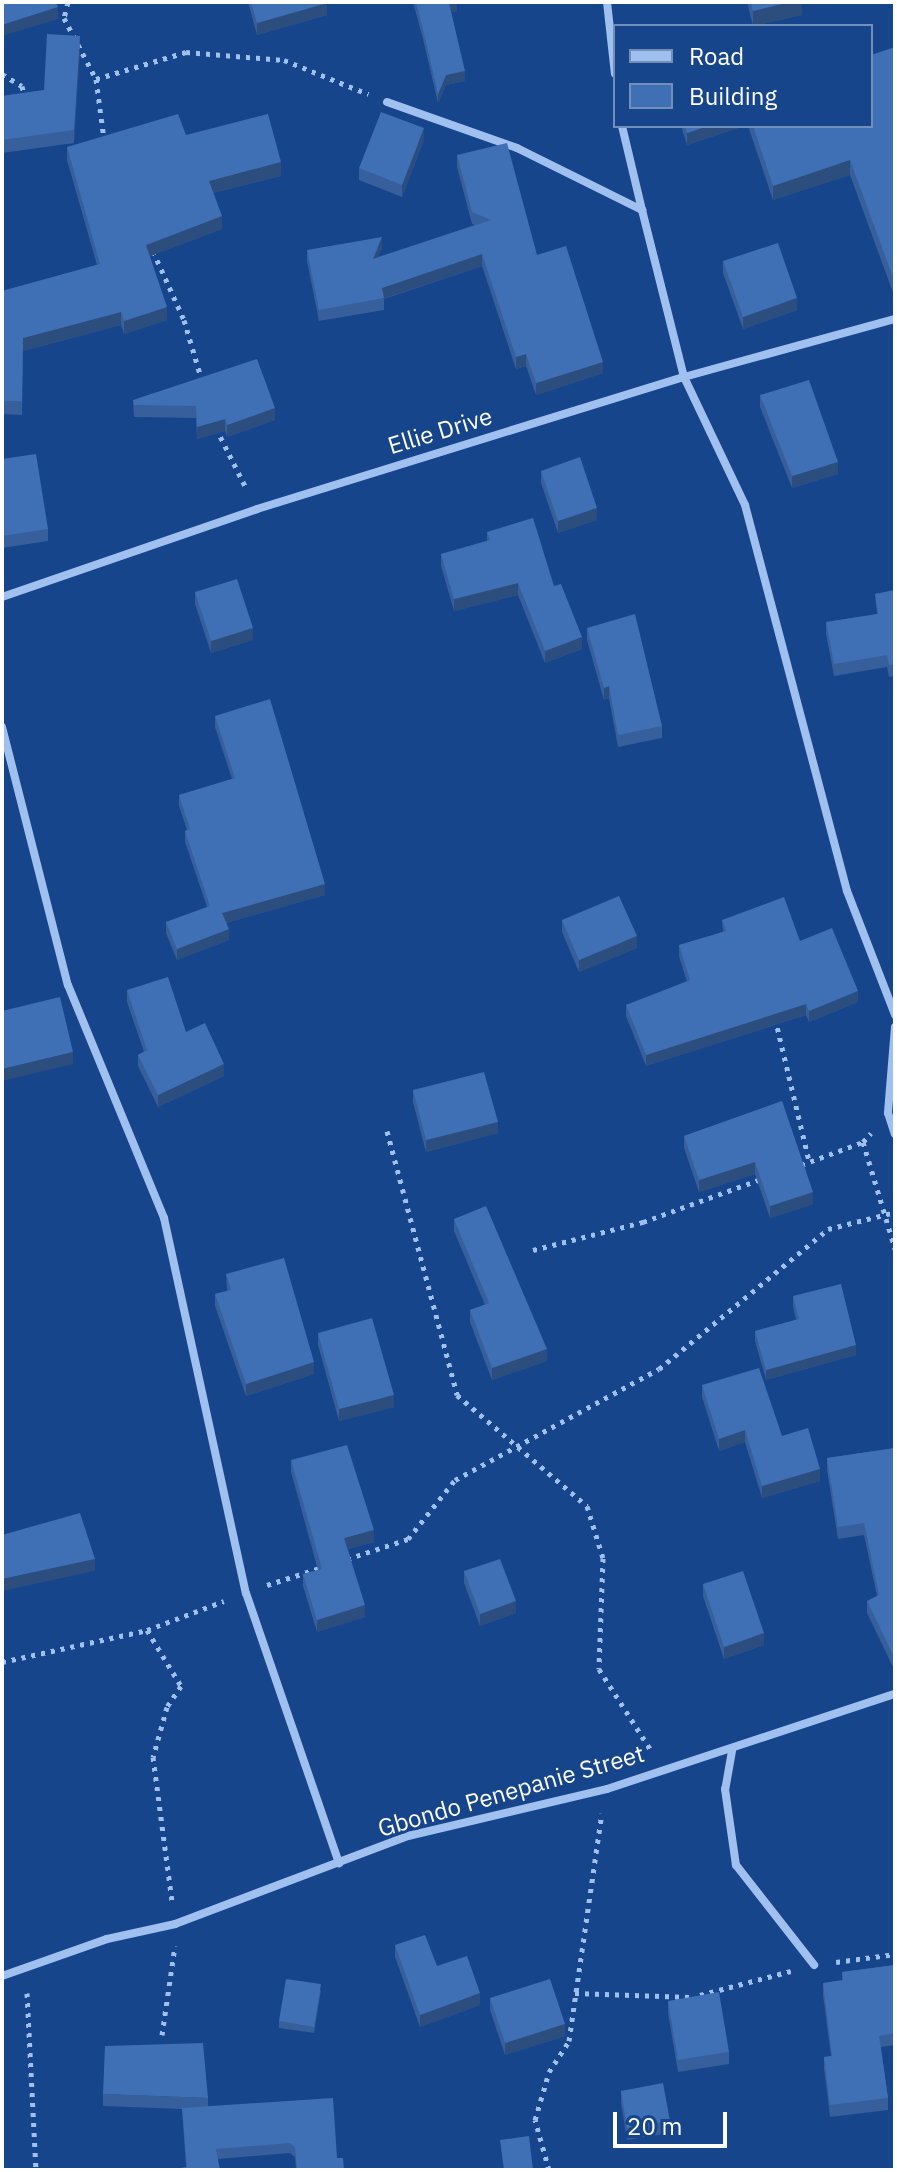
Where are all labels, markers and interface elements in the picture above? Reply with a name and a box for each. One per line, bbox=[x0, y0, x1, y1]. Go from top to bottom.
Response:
legend bbox=[613, 24, 873, 128]
text: Road bbox=[689, 40, 744, 72]
text: Building bbox=[689, 80, 777, 112]
street label: Ellie Drive bbox=[384, 402, 496, 460]
street label: Gbondo Penepanie Street bbox=[374, 1739, 648, 1843]
scale bar bbox=[617, 2096, 731, 2146]
text: 20 m bbox=[627, 2110, 682, 2142]

